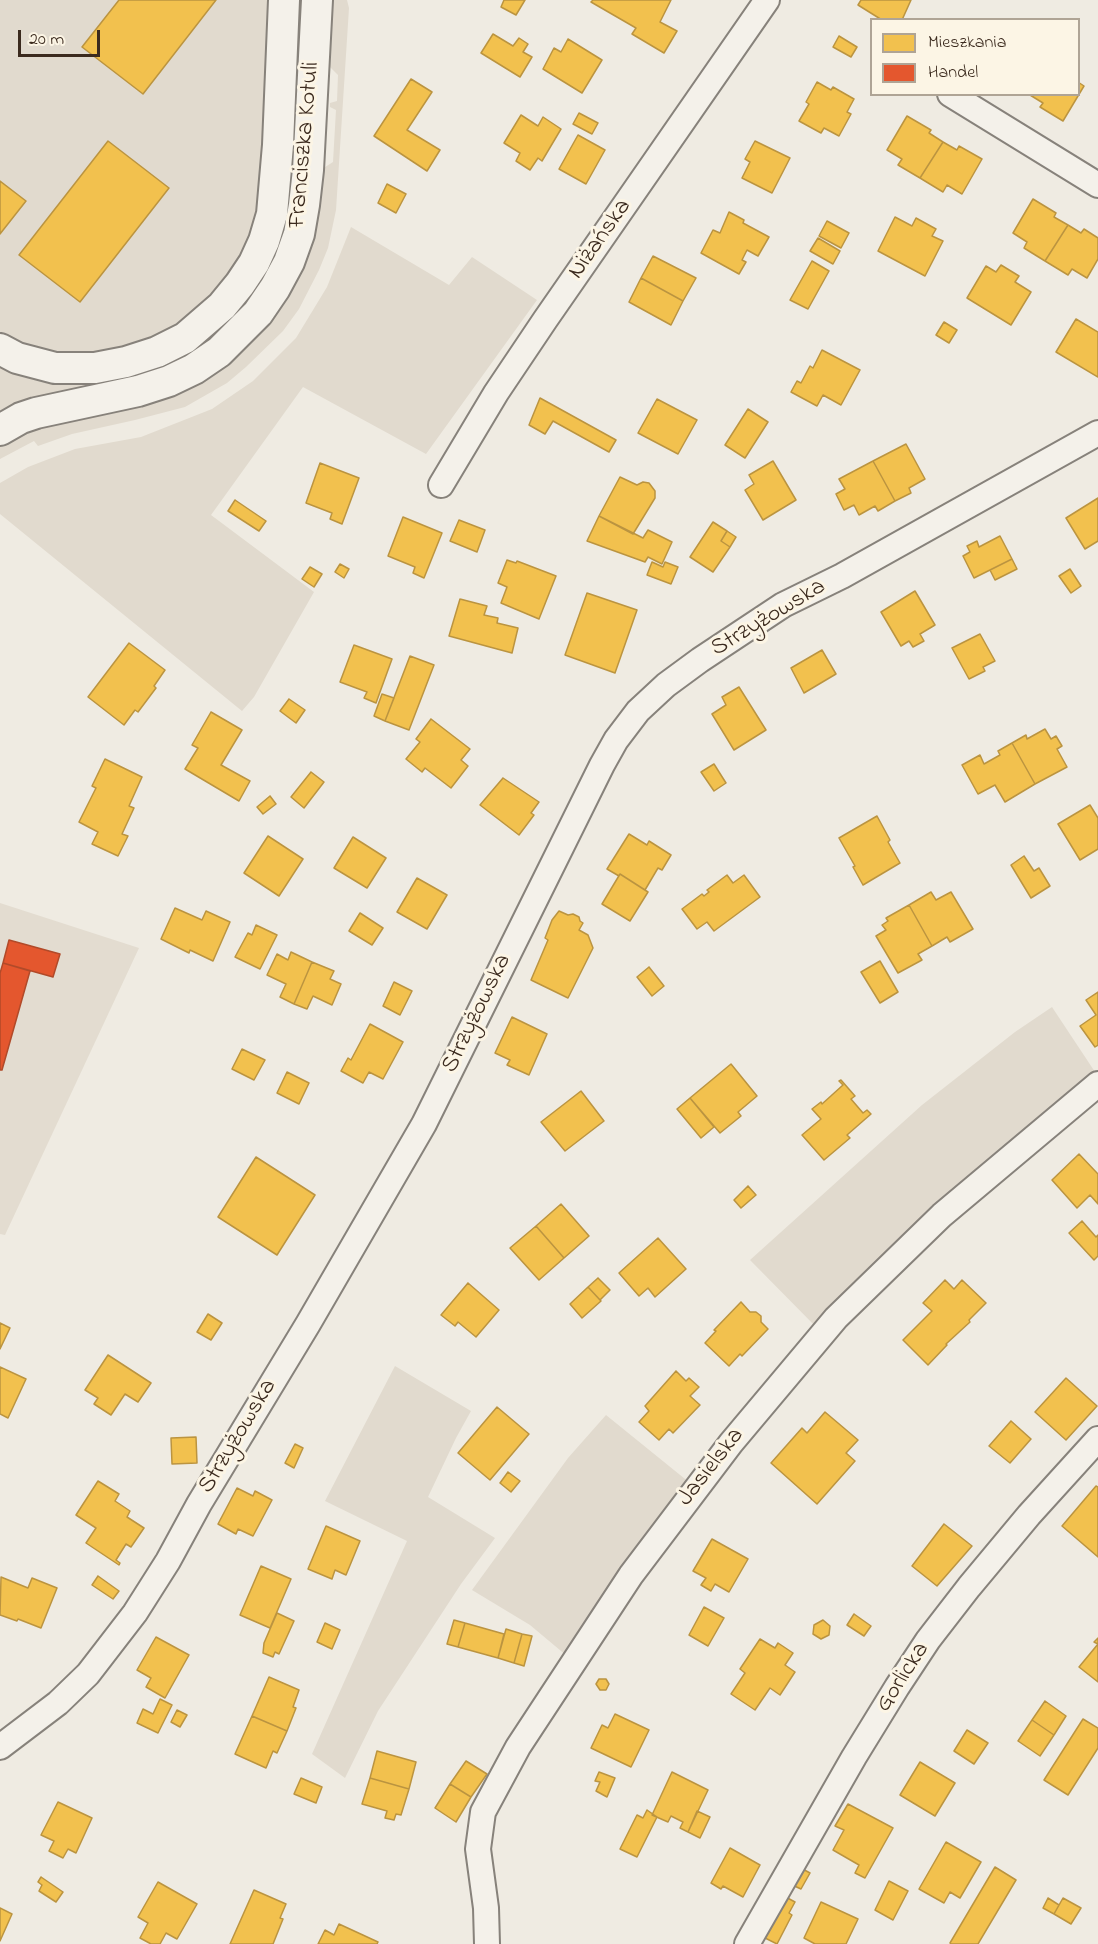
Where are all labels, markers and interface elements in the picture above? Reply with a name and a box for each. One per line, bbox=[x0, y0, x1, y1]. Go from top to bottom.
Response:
scale bar bbox=[21, 18, 104, 56]
legend bbox=[870, 18, 1080, 96]
text: 20 m bbox=[29, 27, 64, 53]
text: Mieszkania bbox=[928, 30, 1006, 56]
text: Handel bbox=[928, 60, 978, 86]
street label: Franciszka Kotuli bbox=[284, 61, 328, 229]
street label: Niżańska bbox=[563, 194, 639, 286]
street label: Strzyżowska bbox=[707, 574, 831, 664]
street label: Strzyżowska bbox=[437, 950, 519, 1078]
street label: Strzyżowska bbox=[194, 1375, 284, 1499]
street label: Jasielska bbox=[672, 1423, 752, 1513]
street label: Gorlicka bbox=[871, 1638, 937, 1718]

